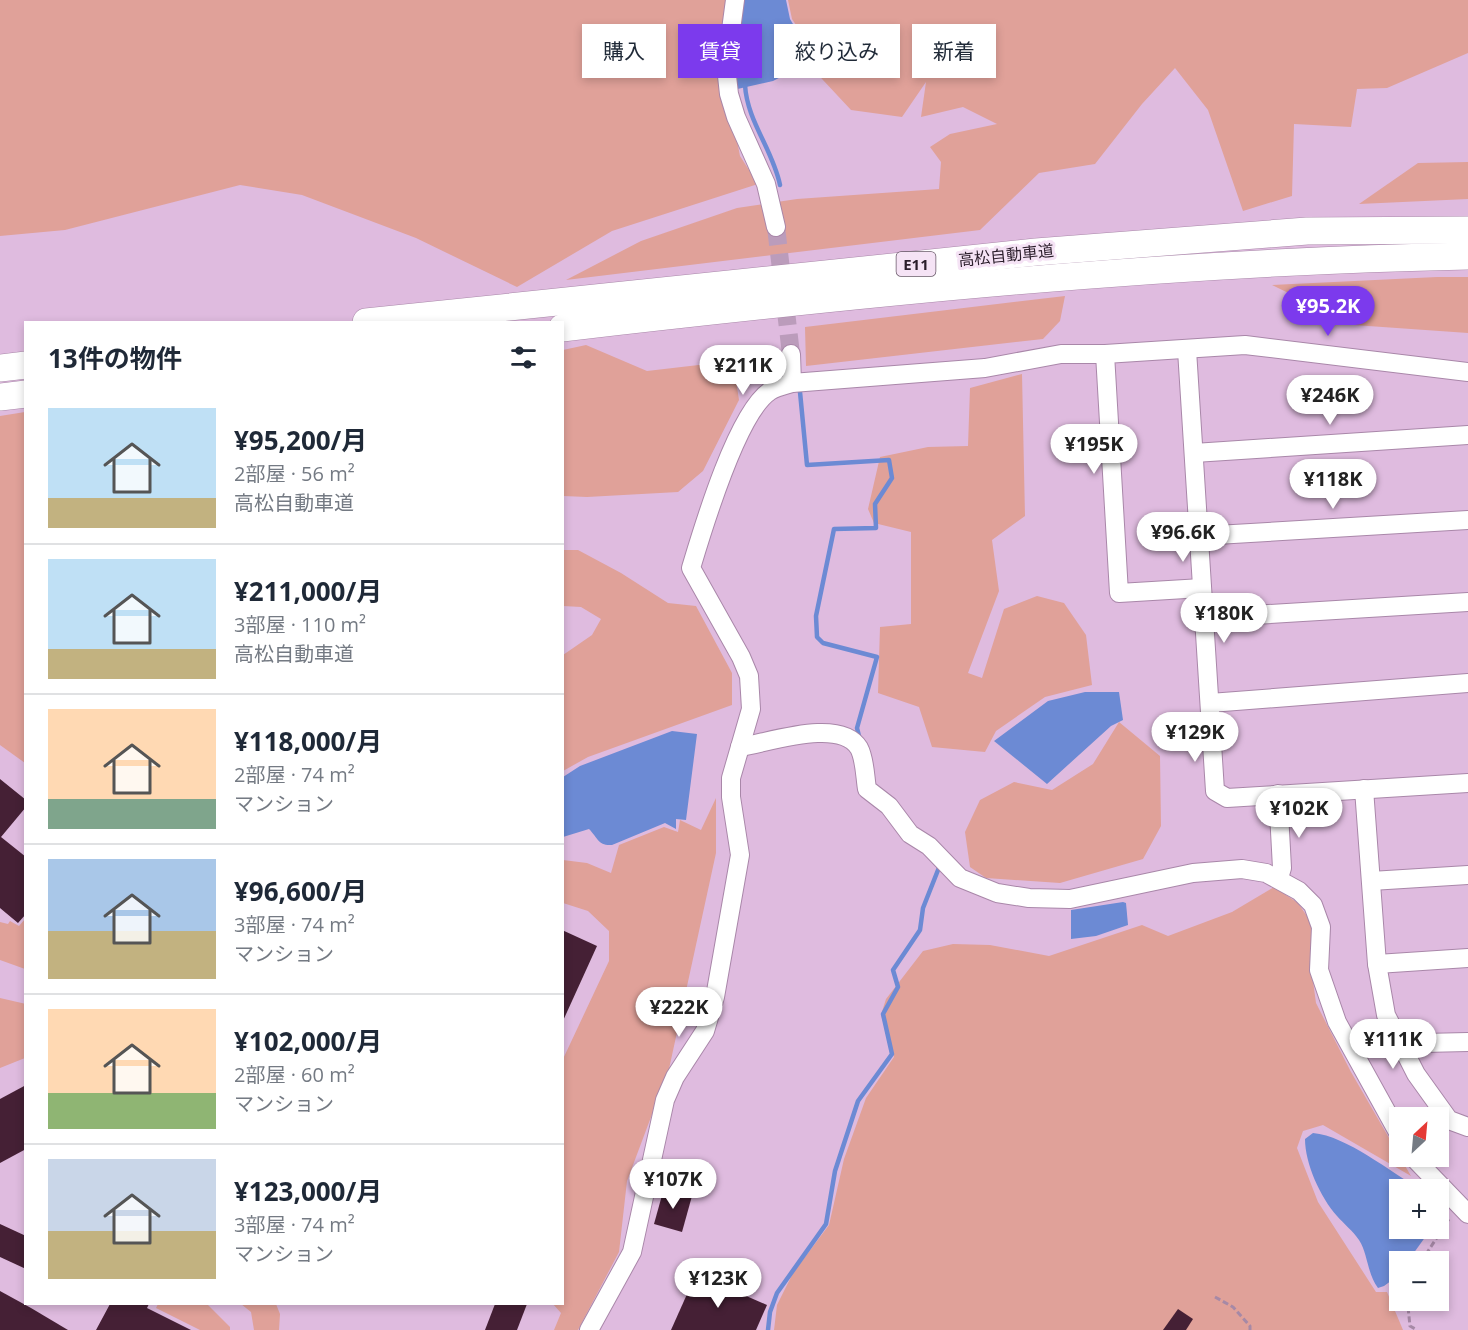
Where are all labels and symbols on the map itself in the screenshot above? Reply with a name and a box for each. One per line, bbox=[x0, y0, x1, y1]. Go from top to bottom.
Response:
street label: 高松自動車道 bbox=[957, 239, 1055, 271]
road number: E11 bbox=[896, 252, 936, 276]
pin: ¥95.2K bbox=[1279, 286, 1377, 337]
pin: ¥211K bbox=[701, 345, 785, 396]
pin: ¥246K bbox=[1288, 375, 1372, 426]
pin: ¥195K bbox=[1052, 424, 1136, 475]
pin: ¥118K bbox=[1291, 459, 1375, 510]
pin: ¥96.6K bbox=[1134, 512, 1232, 563]
pin: ¥180K bbox=[1182, 593, 1266, 644]
pin: ¥129K bbox=[1153, 712, 1237, 763]
pin: ¥102K bbox=[1257, 788, 1341, 839]
pin: ¥222K bbox=[637, 987, 721, 1038]
pin: ¥111K bbox=[1351, 1019, 1435, 1070]
north arrow bbox=[1389, 1107, 1449, 1167]
pin: ¥107K bbox=[631, 1159, 715, 1210]
pin: ¥123K bbox=[676, 1258, 760, 1309]

